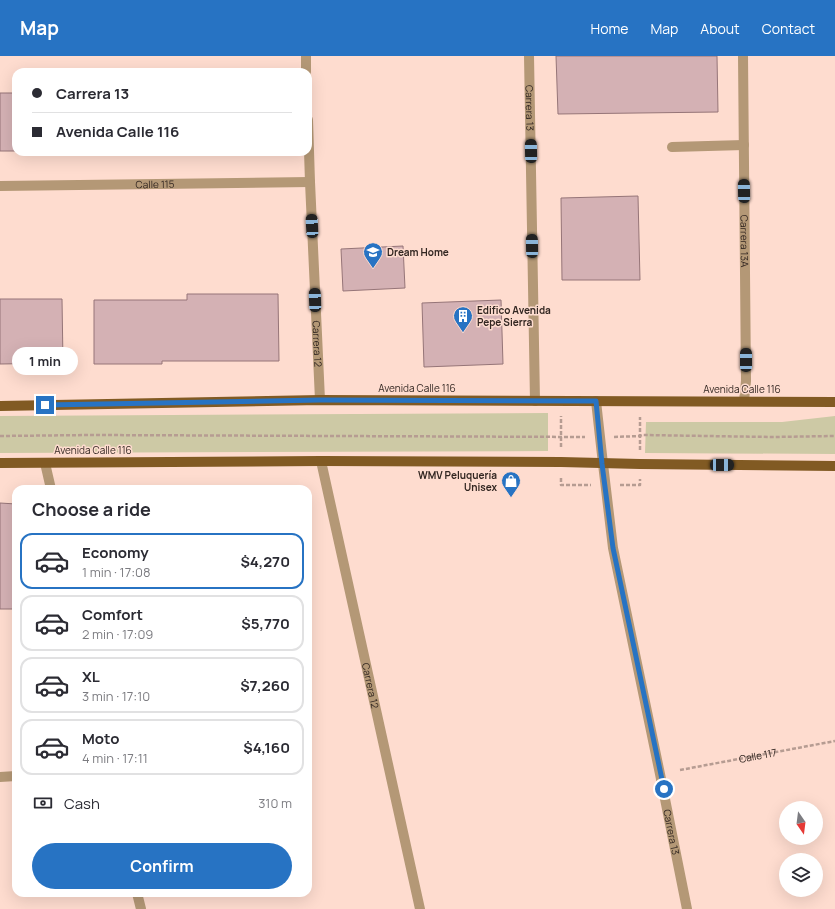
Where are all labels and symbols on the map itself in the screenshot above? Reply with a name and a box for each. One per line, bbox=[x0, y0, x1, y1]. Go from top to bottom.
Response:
street label: Carrera 13 bbox=[523, 85, 537, 131]
car bbox=[525, 139, 537, 163]
street label: Calle 115 bbox=[135, 177, 175, 191]
car bbox=[738, 179, 750, 203]
car bbox=[305, 214, 319, 238]
street label: Carrera 13A bbox=[737, 215, 752, 268]
car bbox=[526, 234, 538, 258]
school or university icon: Dream Home bbox=[362, 241, 384, 269]
place label: Dream Home bbox=[387, 245, 449, 259]
car bbox=[309, 288, 321, 312]
place label: Edifico Avenida Pepe Sierra bbox=[477, 303, 551, 329]
building icon: Edifico Avenida Pepe Sierra bbox=[452, 305, 474, 333]
street label: Carrera 12 bbox=[309, 320, 325, 368]
callout: 1 min bbox=[12, 347, 78, 375]
car bbox=[740, 348, 752, 372]
street label: Avenida Calle 116 bbox=[378, 381, 456, 395]
street label: Avenida Calle 116 bbox=[703, 382, 781, 396]
route end bbox=[36, 396, 54, 414]
street label: Avenida Calle 116 bbox=[54, 443, 132, 457]
car bbox=[710, 459, 734, 471]
place label: WMV Peluquería Unisex bbox=[418, 468, 497, 494]
shop icon: WMV Peluquería Unisex bbox=[500, 470, 522, 498]
street label: Carrera 12 bbox=[359, 661, 383, 710]
street label: Calle 117 bbox=[738, 745, 778, 766]
route start bbox=[655, 780, 673, 798]
north arrow bbox=[779, 801, 823, 845]
street label: Carrera 13 bbox=[660, 808, 683, 856]

